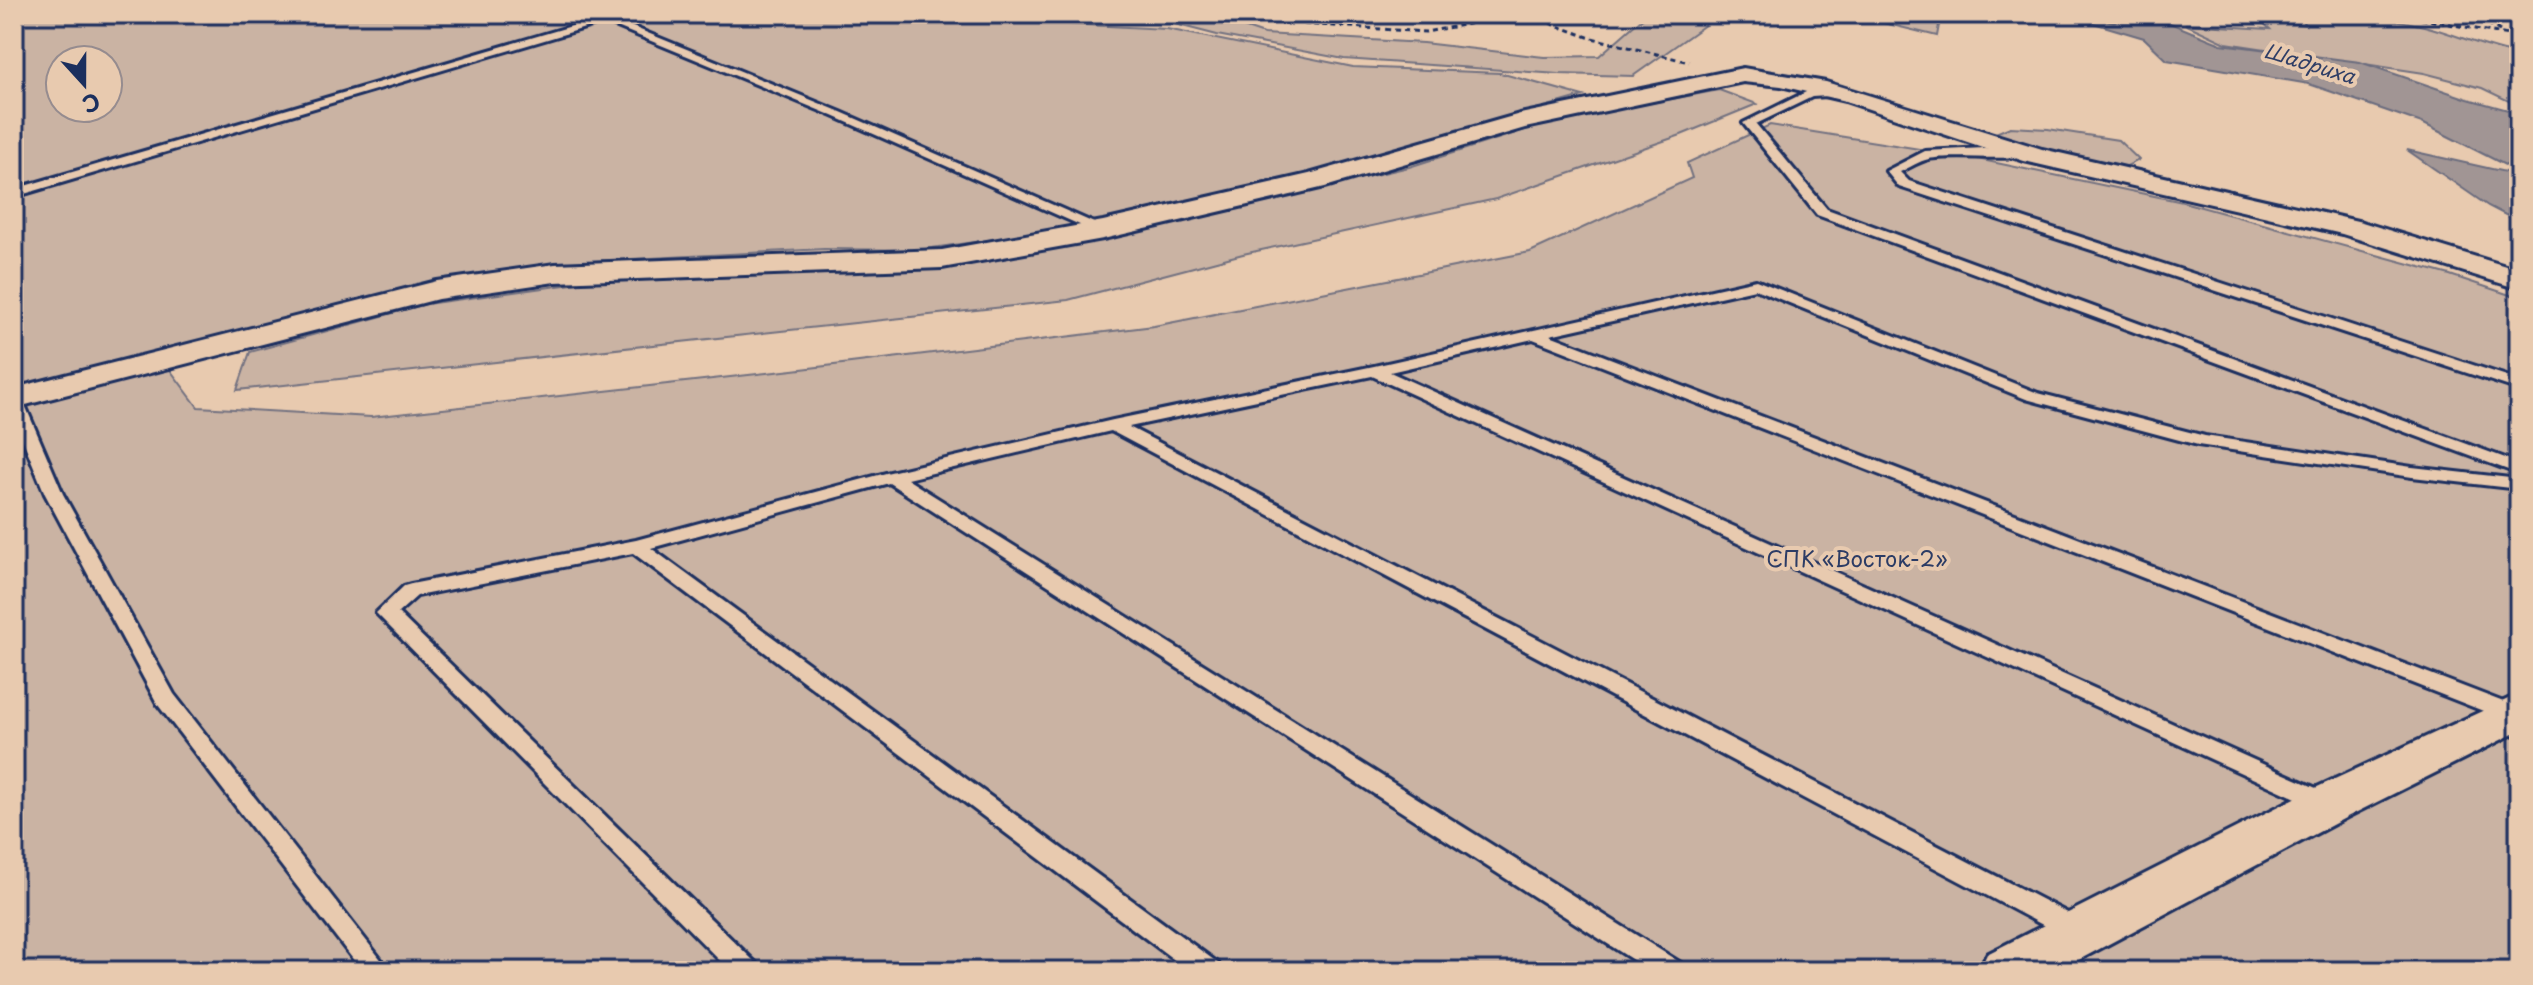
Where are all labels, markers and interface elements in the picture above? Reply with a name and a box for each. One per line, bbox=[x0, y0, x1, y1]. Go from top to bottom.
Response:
water label: Шадриха bbox=[2261, 35, 2360, 91]
north arrow bbox=[44, 44, 124, 124]
text: С bbox=[78, 86, 105, 122]
park label: СПК «Восток-2» bbox=[1766, 541, 1948, 574]

